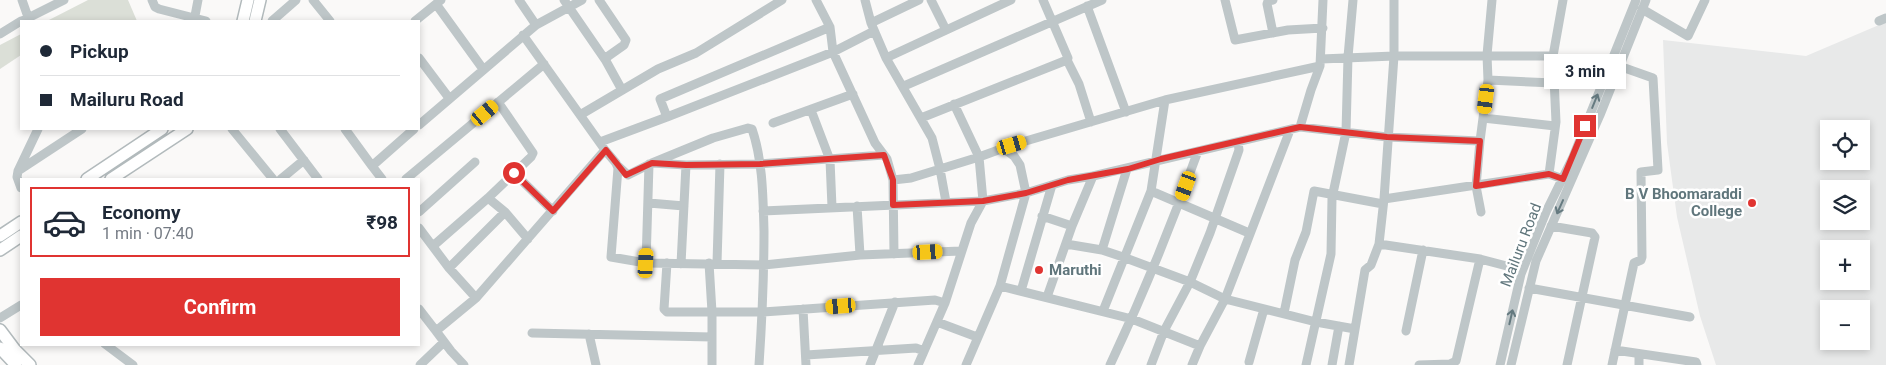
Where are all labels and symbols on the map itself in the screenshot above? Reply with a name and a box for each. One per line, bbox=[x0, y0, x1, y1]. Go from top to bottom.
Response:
callout: 3 min bbox=[1544, 54, 1626, 88]
car bbox=[1476, 83, 1495, 115]
one-way arrow bbox=[1591, 94, 1600, 110]
car bbox=[468, 98, 501, 128]
route end bbox=[1574, 115, 1596, 137]
car bbox=[995, 134, 1028, 156]
route start bbox=[503, 162, 525, 184]
car bbox=[1173, 169, 1198, 203]
place label: B V Bhoomaraddi College bbox=[1625, 185, 1742, 220]
marker: B V Bhoomaraddi College bbox=[1746, 197, 1758, 209]
one-way arrow bbox=[1554, 199, 1564, 214]
street label: Mailuru Road bbox=[1497, 201, 1545, 289]
car bbox=[912, 244, 943, 260]
car bbox=[637, 248, 654, 278]
place label: Maruthi bbox=[1049, 261, 1102, 279]
marker: Maruthi bbox=[1033, 264, 1045, 276]
car bbox=[825, 297, 856, 315]
one-way arrow bbox=[1507, 310, 1516, 326]

